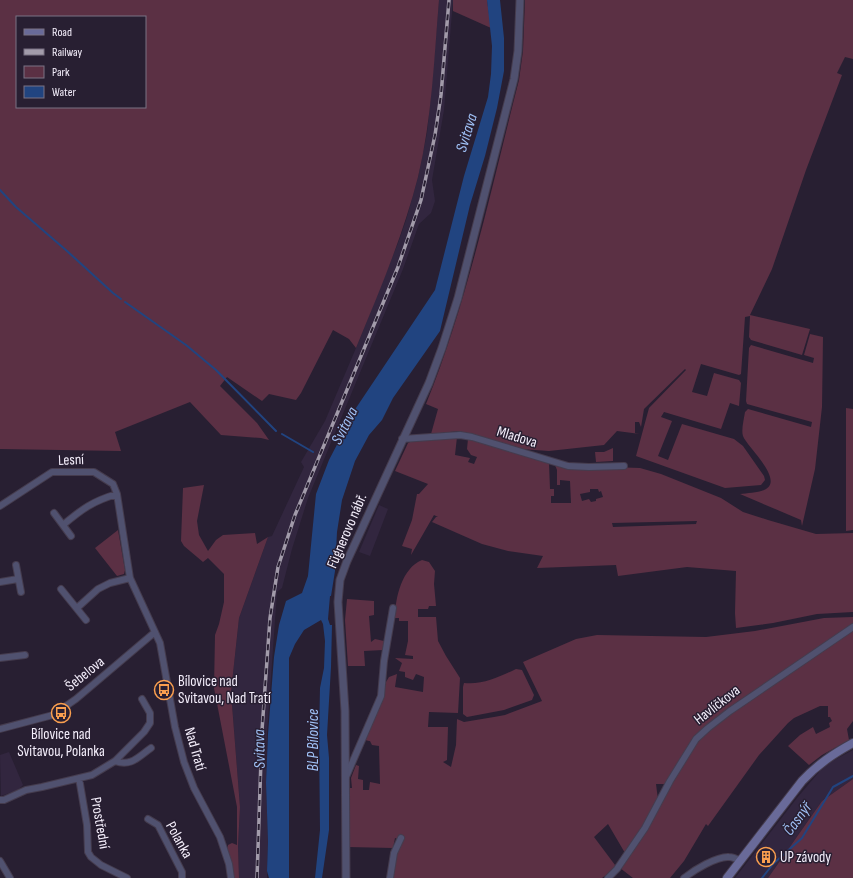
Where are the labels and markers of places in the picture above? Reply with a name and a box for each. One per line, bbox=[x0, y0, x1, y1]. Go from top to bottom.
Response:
place label: Bílovice nad Svitavou, Nad Tratí bbox=[178, 672, 271, 708]
bus stop icon: Bílovice nad Svitavou, Nad Tratí bbox=[153, 679, 175, 701]
bus stop icon: Bílovice nad Svitavou, Polanka bbox=[50, 702, 72, 724]
place label: Bílovice nad Svitavou, Polanka bbox=[17, 725, 105, 761]
building icon: UP závody bbox=[755, 846, 777, 868]
place label: UP závody bbox=[780, 848, 831, 867]

